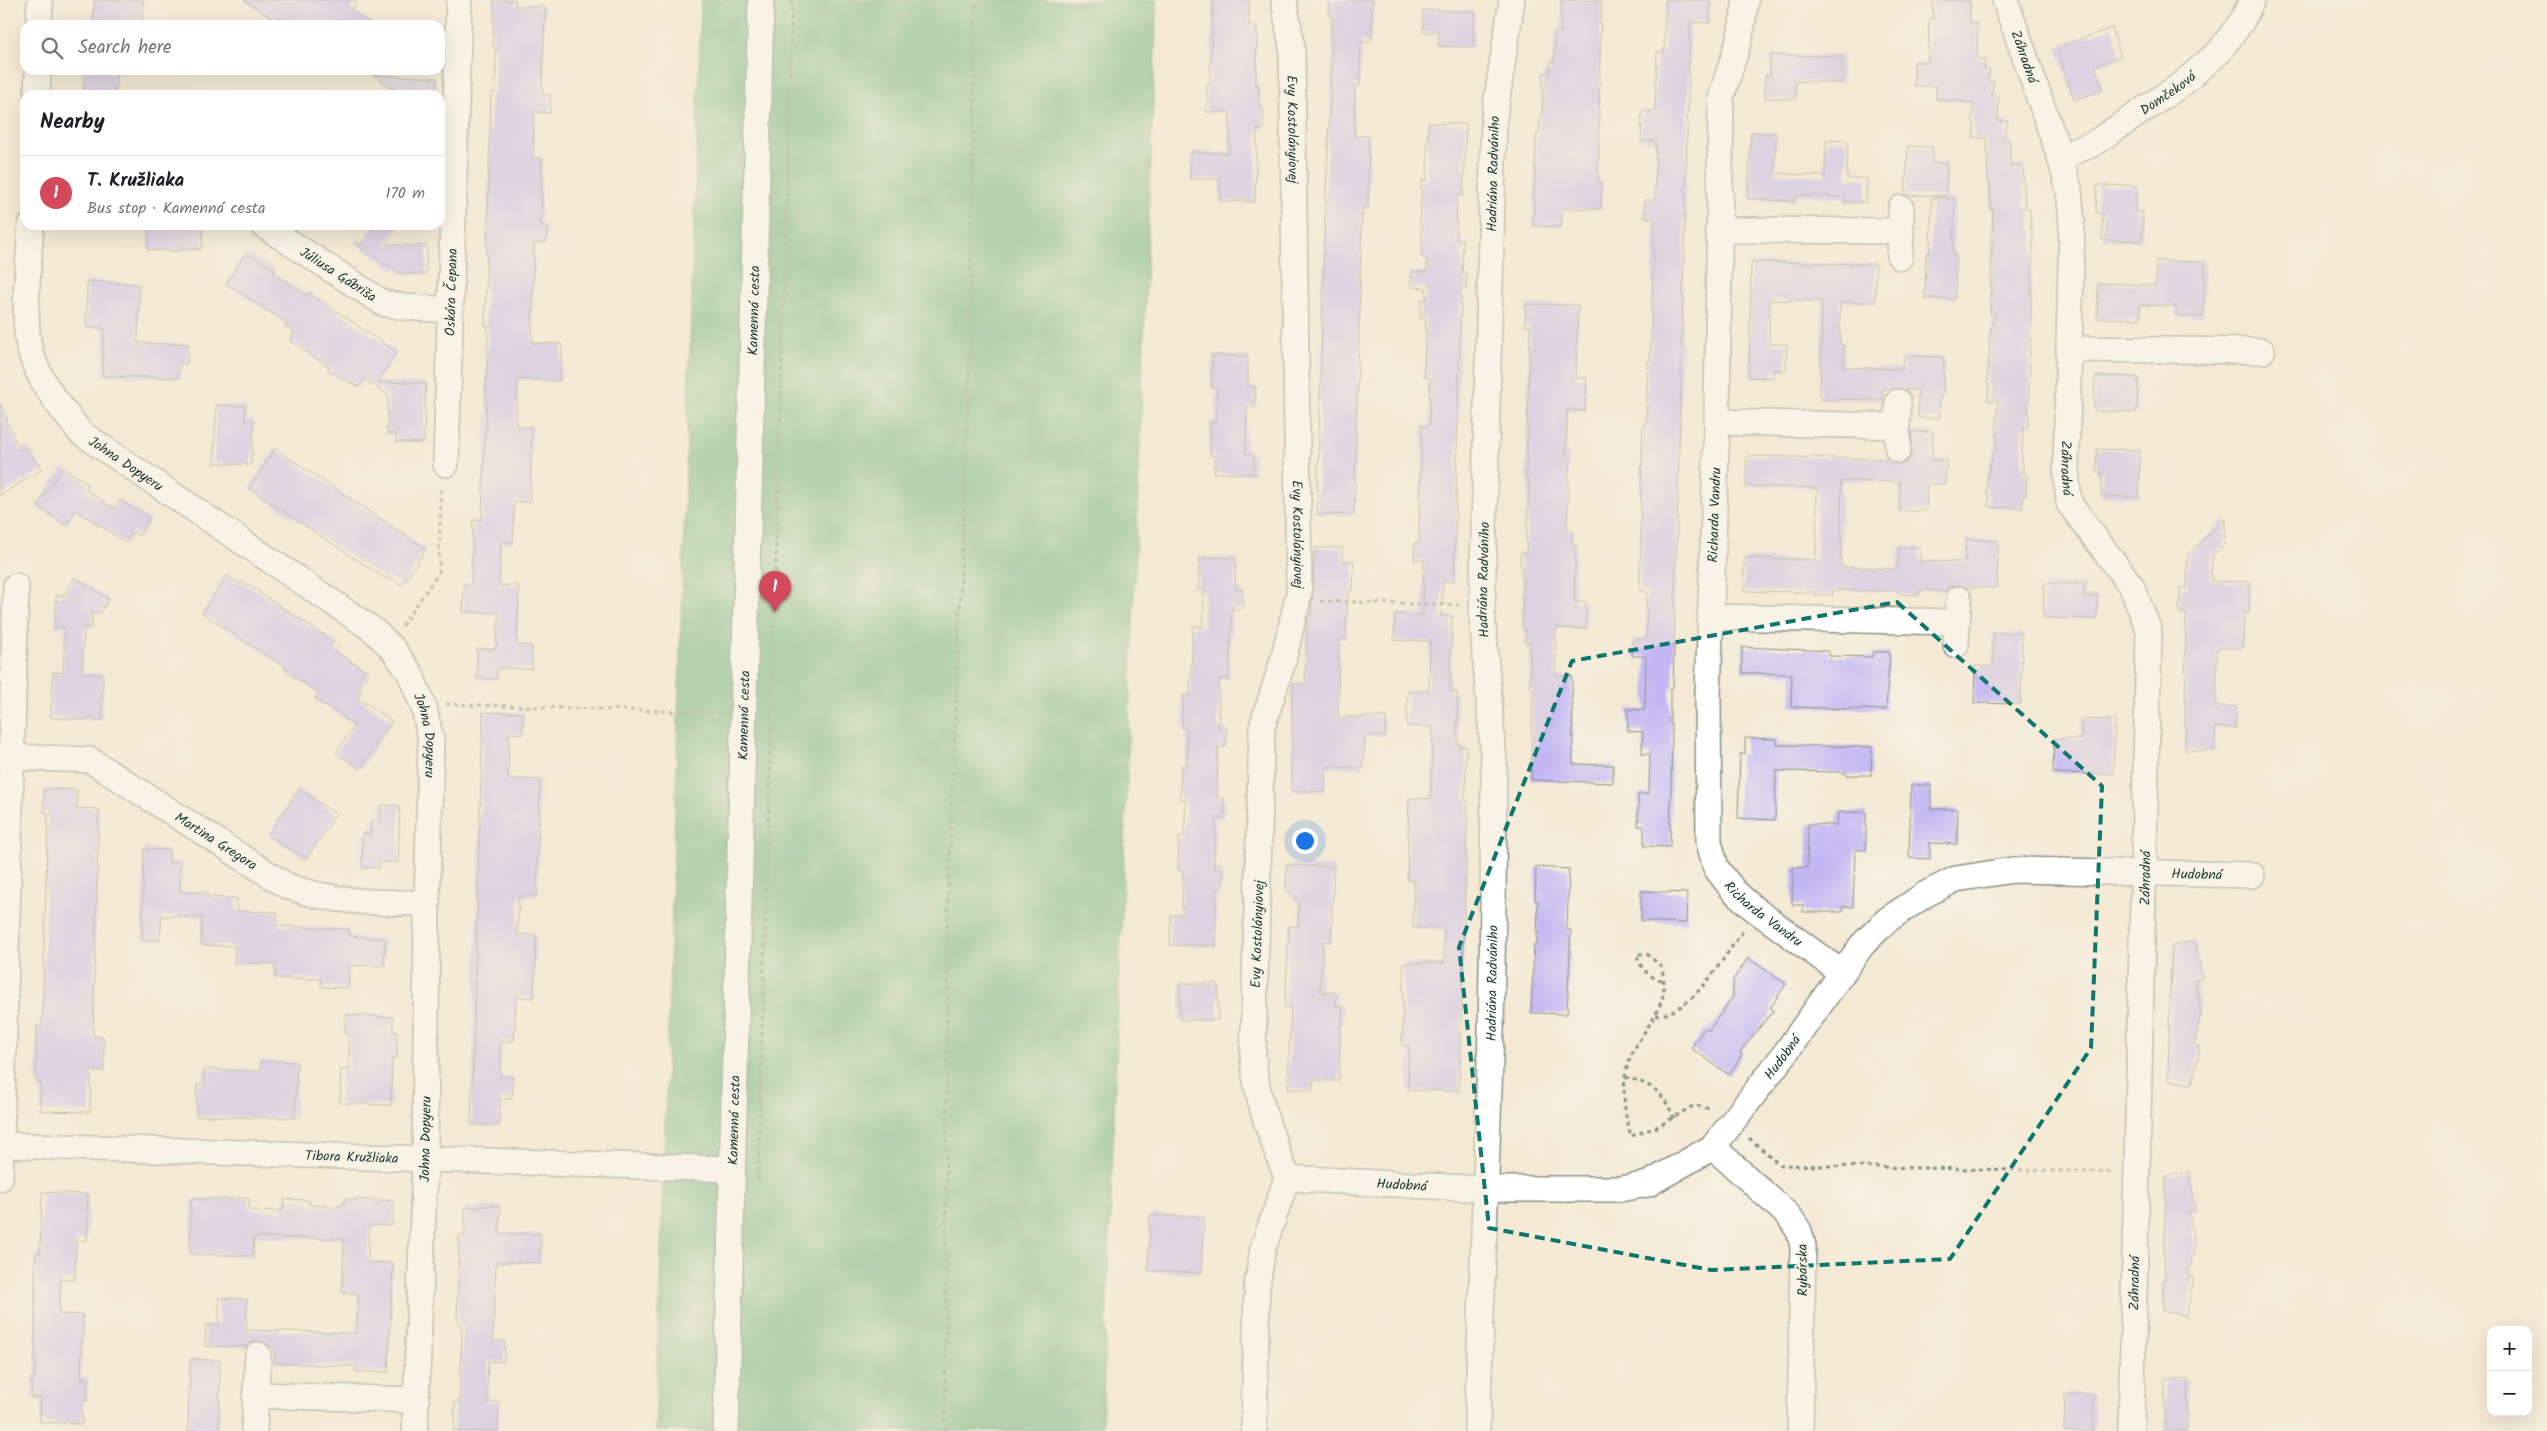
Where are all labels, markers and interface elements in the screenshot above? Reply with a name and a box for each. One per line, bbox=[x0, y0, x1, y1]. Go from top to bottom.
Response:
search box bbox=[20, 20, 445, 75]
street label: Záhradná bbox=[2004, 27, 2044, 88]
text: Search here bbox=[78, 33, 172, 63]
icon: search bbox=[38, 34, 66, 62]
street label: Domčeková bbox=[2136, 65, 2203, 121]
street label: Evy Kostolányiovej bbox=[1280, 75, 1304, 184]
text: Nearby bbox=[40, 106, 105, 139]
street label: Hadriána Radvániho bbox=[1481, 116, 1506, 232]
text: T. Kružliaka bbox=[87, 166, 184, 196]
text: 1 bbox=[54, 181, 58, 206]
text: 170 m bbox=[385, 181, 425, 206]
text: Bus stop · Kamenná cesta bbox=[87, 196, 265, 221]
street label: Júliusa Gábriša bbox=[295, 242, 381, 308]
street label: Oskára Čepana bbox=[440, 248, 464, 336]
street label: Kamenná cesta bbox=[742, 265, 767, 356]
street label: Johna Dopyeru bbox=[84, 431, 168, 498]
street label: Záhradná bbox=[2054, 440, 2078, 498]
street label: Richarda Vandru bbox=[1702, 467, 1728, 563]
street label: Evy Kostolányiovej bbox=[1286, 480, 1309, 589]
street label: Hadriána Radvániho bbox=[1472, 521, 1496, 639]
pin: 1 bbox=[759, 571, 791, 612]
street label: Kamenná cesta bbox=[732, 670, 757, 761]
street label: Johna Dopyeru bbox=[407, 690, 441, 778]
street label: Martina Gregora bbox=[170, 807, 261, 876]
your location bbox=[1292, 828, 1318, 854]
street label: Záhradná bbox=[2135, 849, 2158, 906]
street label: Hudobná bbox=[2171, 863, 2224, 886]
street label: Richarda Vandru bbox=[1718, 877, 1807, 953]
street label: Evy Kostolányiovej bbox=[1245, 879, 1271, 988]
street label: Hadriána Radvániho bbox=[1481, 925, 1505, 1042]
street label: Hudobná bbox=[1759, 1030, 1808, 1085]
street label: Kamenná cesta bbox=[723, 1075, 747, 1165]
street label: Johna Dopyeru bbox=[414, 1095, 438, 1182]
street label: Tibora Kružliaka bbox=[305, 1145, 399, 1170]
street label: Hudobná bbox=[1376, 1173, 1429, 1198]
street label: Rybárska bbox=[1792, 1244, 1814, 1296]
street label: Záhradná bbox=[2124, 1254, 2147, 1311]
map controls bbox=[2487, 1326, 2532, 1416]
button: + bbox=[2487, 1326, 2532, 1371]
button: − bbox=[2487, 1371, 2532, 1416]

